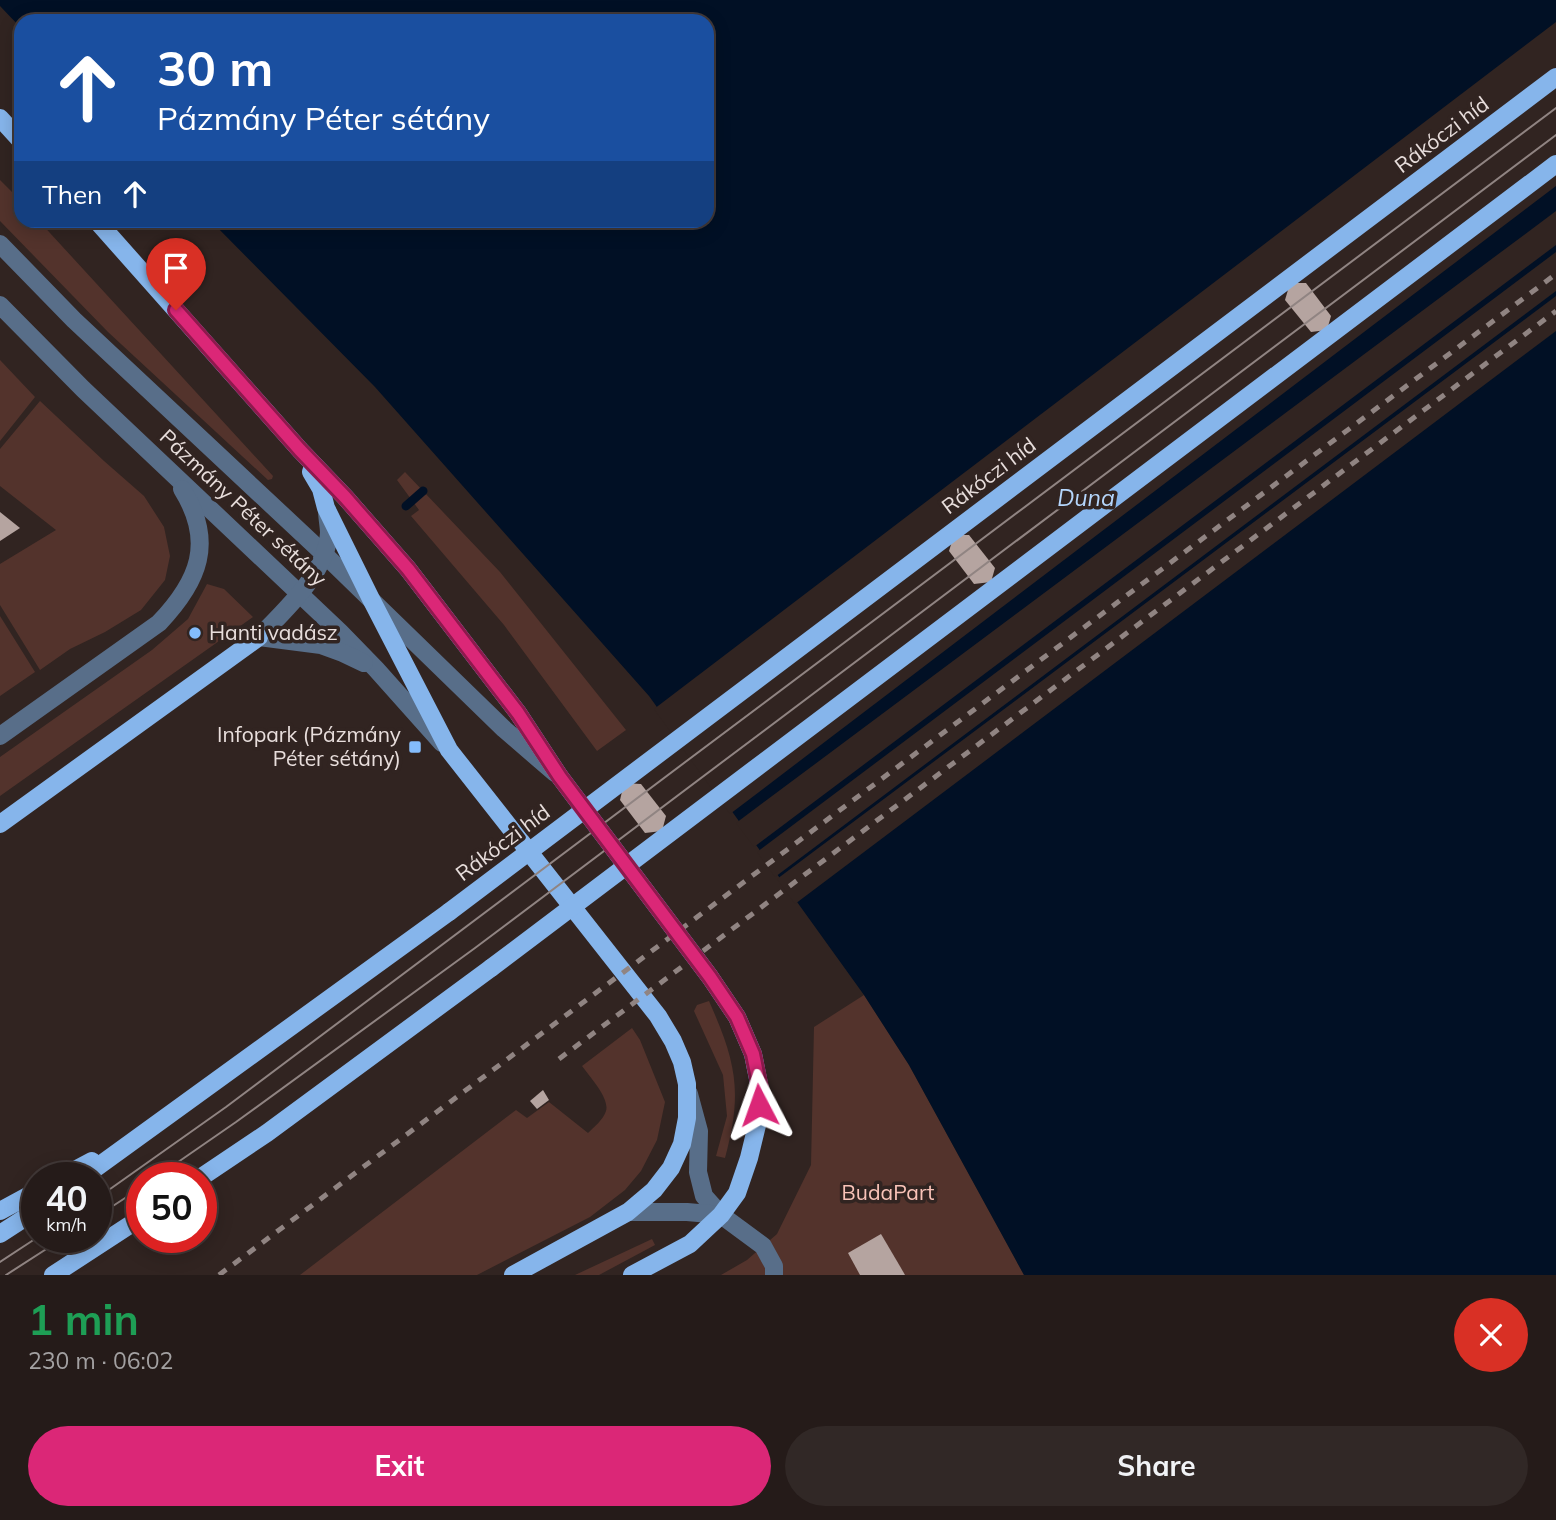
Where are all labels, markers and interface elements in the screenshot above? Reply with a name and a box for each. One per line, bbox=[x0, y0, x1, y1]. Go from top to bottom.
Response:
text: 30 m bbox=[157, 37, 273, 98]
icon: ahead bbox=[42, 42, 133, 133]
street label: Rákóczi híd bbox=[1389, 90, 1494, 178]
text: Pázmány Péter sétány bbox=[157, 98, 490, 138]
icon: ahead bbox=[116, 175, 154, 213]
text: Then bbox=[42, 178, 102, 211]
pin bbox=[146, 238, 206, 310]
icon: arrive bbox=[157, 249, 195, 287]
street label: Pázmány Péter sétány bbox=[155, 423, 332, 591]
street label: Rákóczi híd bbox=[936, 431, 1041, 519]
water label: Duna bbox=[1057, 483, 1115, 512]
place label: Hanti vadász bbox=[209, 619, 338, 645]
marker: Hanti vadász bbox=[187, 625, 203, 641]
place label: Infopark (Pázmány Péter sétány) bbox=[217, 721, 401, 771]
marker: Infopark (Pázmány Péter sétány) bbox=[407, 739, 423, 755]
street label: Rákóczi híd bbox=[450, 798, 555, 886]
position arrow bbox=[722, 1068, 796, 1142]
speed limit sign: 50 bbox=[126, 1162, 217, 1253]
text: 40 bbox=[45, 1176, 88, 1220]
park label: BudaPart bbox=[842, 1179, 934, 1205]
text: km/h bbox=[46, 1213, 87, 1236]
text: 1 min bbox=[28, 1293, 139, 1346]
button: close bbox=[1454, 1298, 1528, 1372]
text: 230 m · 06:02 bbox=[28, 1346, 173, 1375]
button: Exit bbox=[28, 1426, 771, 1506]
button: Share bbox=[785, 1426, 1528, 1506]

